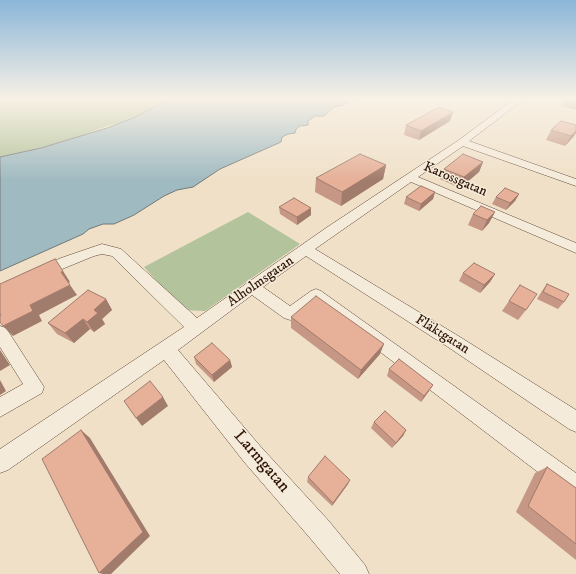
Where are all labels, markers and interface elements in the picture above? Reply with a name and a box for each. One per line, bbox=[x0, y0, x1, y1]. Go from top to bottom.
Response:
street label: Karossgatan bbox=[421, 159, 489, 201]
street label: Alholmsgatan bbox=[225, 253, 297, 311]
street label: Fläktgatan bbox=[412, 312, 472, 358]
street label: Larmgatan bbox=[228, 427, 294, 497]

